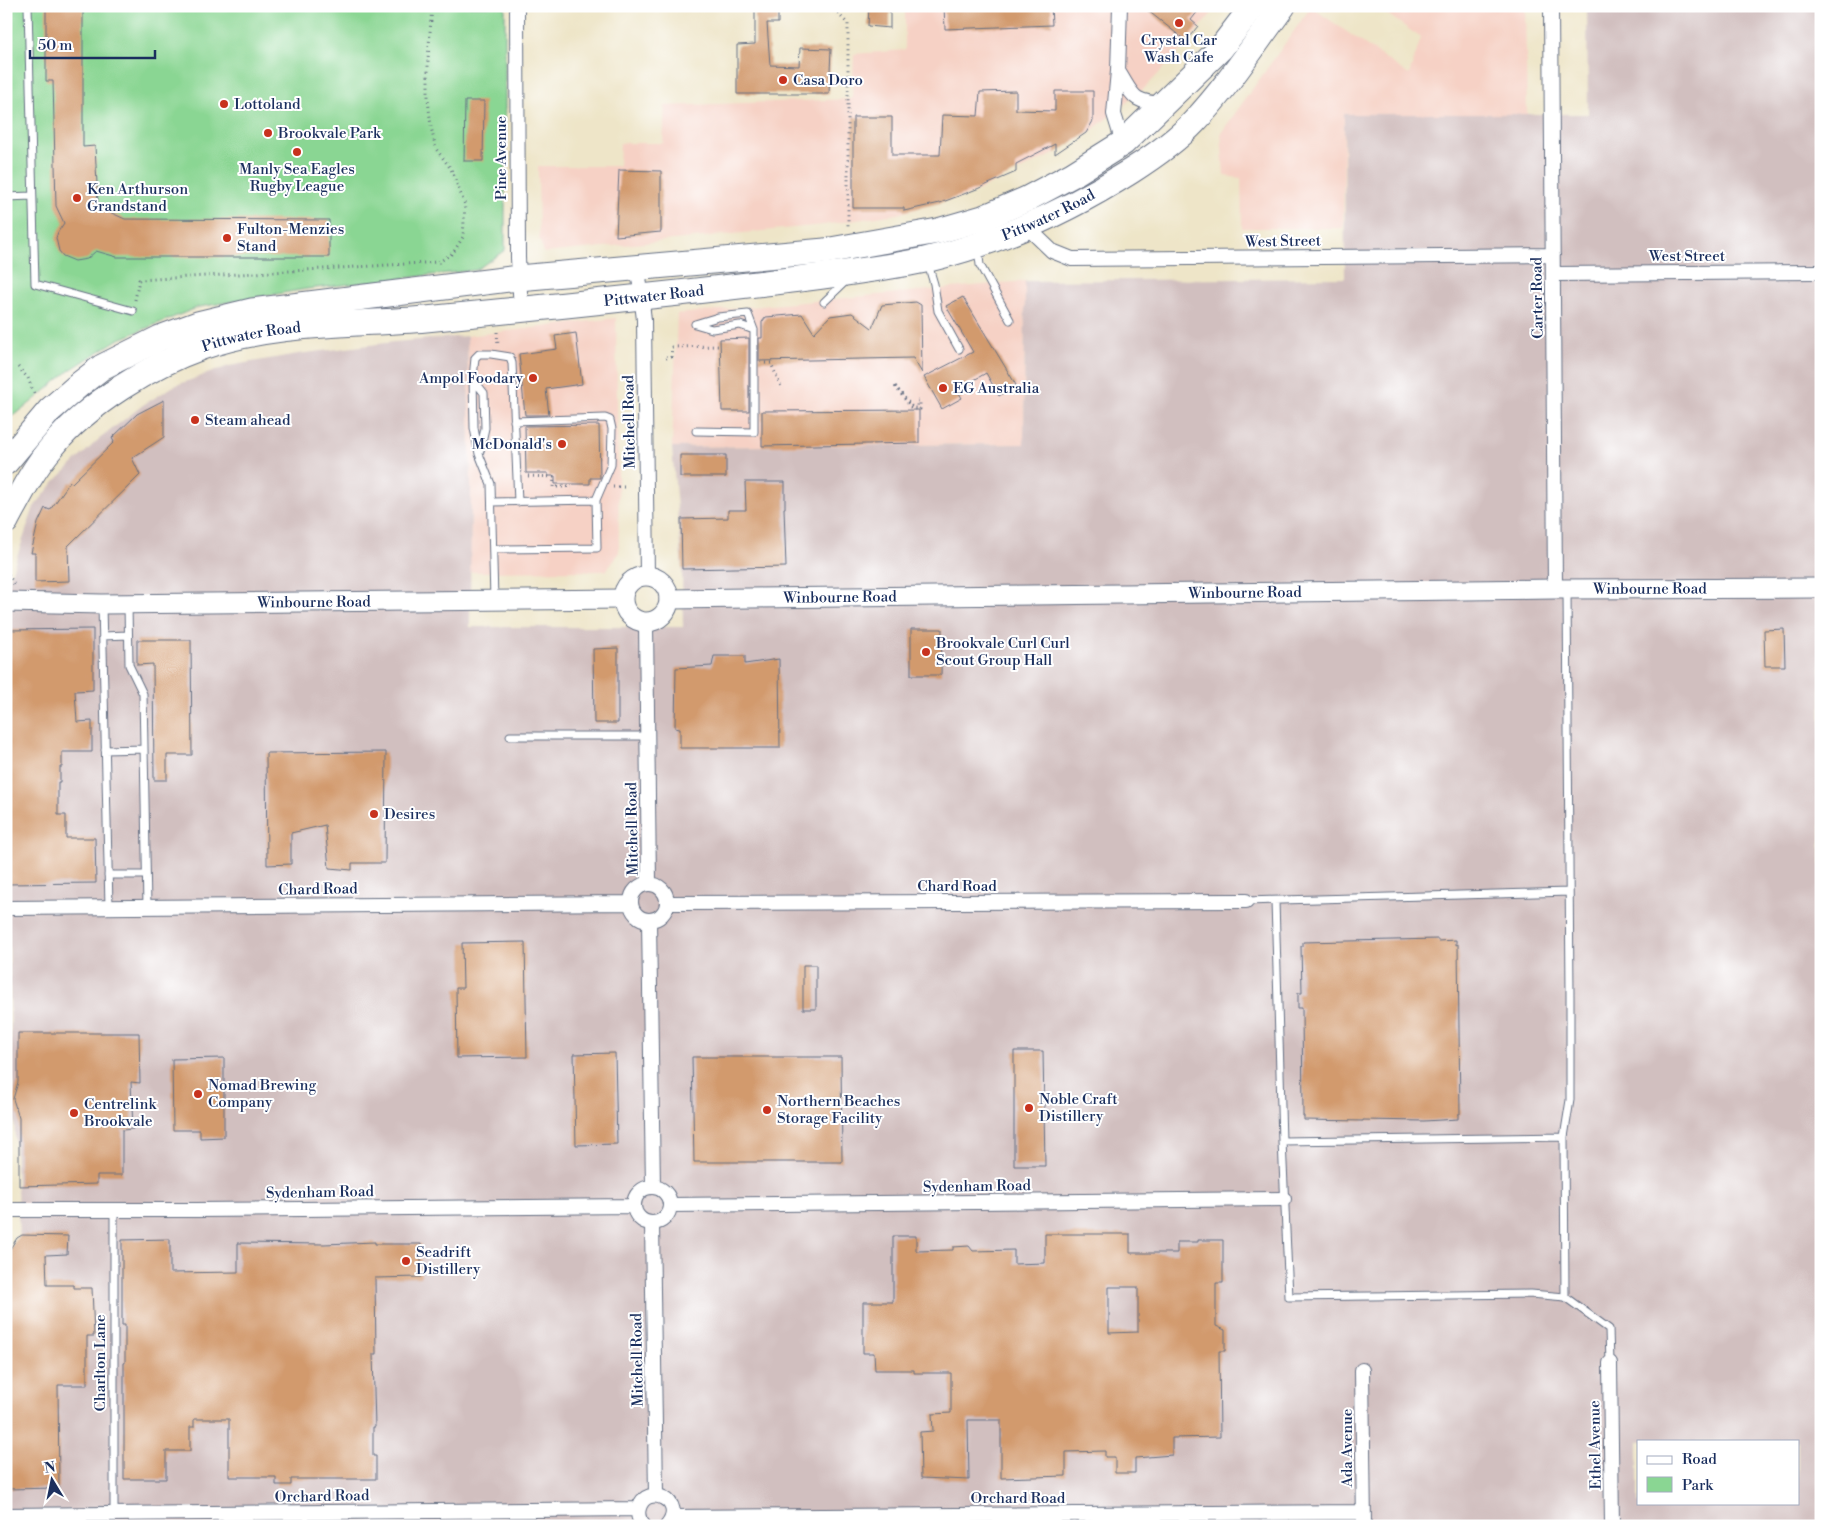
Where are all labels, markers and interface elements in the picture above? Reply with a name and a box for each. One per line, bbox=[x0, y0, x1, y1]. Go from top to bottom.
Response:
marker: Crystal Car Wash Cafe bbox=[1173, 17, 1185, 29]
scale bar bbox=[30, 28, 155, 60]
place label: Crystal Car Wash Cafe bbox=[1141, 31, 1218, 67]
text: 50 m bbox=[38, 36, 72, 55]
place label: Casa Doro bbox=[793, 71, 863, 90]
marker: Casa Doro bbox=[777, 74, 789, 86]
place label: Lottoland bbox=[234, 95, 301, 114]
marker: Lottoland bbox=[218, 98, 230, 110]
street label: Pine Avenue bbox=[492, 116, 511, 200]
place label: Brookvale Park bbox=[277, 124, 382, 143]
marker: Brookvale Park bbox=[262, 127, 274, 139]
marker: Manly Sea Eagles Rugby League bbox=[291, 146, 303, 158]
place label: Manly Sea Eagles Rugby League bbox=[239, 160, 355, 196]
place label: Ken Arthurson Grandstand bbox=[87, 180, 188, 216]
street label: Pittwater Road bbox=[999, 185, 1099, 245]
marker: Ken Arthurson Grandstand bbox=[71, 192, 83, 204]
place label: Fulton-Menzies Stand bbox=[237, 220, 344, 256]
street label: West Street bbox=[1244, 231, 1322, 252]
marker: Fulton-Menzies Stand bbox=[221, 232, 233, 244]
street label: West Street bbox=[1648, 247, 1726, 266]
street label: Carter Road bbox=[1527, 256, 1548, 339]
street label: Pittwater Road bbox=[603, 281, 706, 311]
street label: Pittwater Road bbox=[199, 318, 302, 356]
place label: Ampol Foodary bbox=[418, 369, 524, 388]
marker: Ampol Foodary bbox=[527, 372, 539, 384]
street label: Mitchell Road bbox=[619, 374, 640, 469]
place label: EG Australia bbox=[953, 379, 1040, 398]
marker: EG Australia bbox=[937, 382, 949, 394]
place label: Steam ahead bbox=[205, 411, 291, 430]
marker: Steam ahead bbox=[189, 414, 201, 426]
place label: McDonald's bbox=[472, 435, 552, 454]
marker: McDonald's bbox=[556, 438, 568, 450]
street label: Winbourne Road bbox=[1592, 579, 1707, 599]
street label: Winbourne Road bbox=[1187, 583, 1302, 603]
street label: Winbourne Road bbox=[782, 587, 897, 608]
street label: Winbourne Road bbox=[256, 592, 371, 613]
place label: Brookvale Curl Curl Scout Group Hall bbox=[935, 634, 1070, 670]
marker: Brookvale Curl Curl Scout Group Hall bbox=[920, 646, 932, 658]
street label: Mitchell Road bbox=[622, 781, 643, 876]
place label: Desires bbox=[384, 805, 435, 824]
marker: Desires bbox=[368, 808, 380, 820]
street label: Chard Road bbox=[917, 877, 997, 896]
street label: Chard Road bbox=[278, 879, 358, 900]
place label: Nomad Brewing Company bbox=[208, 1076, 316, 1112]
marker: Nomad Brewing Company bbox=[192, 1088, 204, 1100]
place label: Noble Craft Distillery bbox=[1039, 1090, 1118, 1126]
place label: Northern Beaches Storage Facility bbox=[777, 1092, 900, 1128]
place label: Centrelink Brookvale bbox=[83, 1095, 157, 1131]
marker: Noble Craft Distillery bbox=[1023, 1102, 1035, 1114]
marker: Northern Beaches Storage Facility bbox=[761, 1104, 773, 1116]
marker: Centrelink Brookvale bbox=[68, 1107, 80, 1119]
street label: Sydenham Road bbox=[923, 1176, 1032, 1197]
street label: Sydenham Road bbox=[266, 1182, 375, 1203]
place label: Seadrift Distillery bbox=[416, 1243, 481, 1279]
marker: Seadrift Distillery bbox=[400, 1255, 412, 1267]
street label: Mitchell Road bbox=[627, 1312, 648, 1407]
street label: Charlton Lane bbox=[91, 1314, 110, 1412]
street label: Ethel Avenue bbox=[1585, 1400, 1606, 1490]
street label: Ada Avenue bbox=[1338, 1409, 1357, 1488]
legend bbox=[1637, 1440, 1800, 1504]
text: Road bbox=[1682, 1450, 1717, 1469]
north arrow bbox=[28, 1454, 78, 1504]
text: N bbox=[43, 1458, 57, 1478]
text: Park bbox=[1682, 1476, 1714, 1495]
street label: Orchard Road bbox=[274, 1486, 370, 1507]
street label: Orchard Road bbox=[971, 1489, 1066, 1508]

